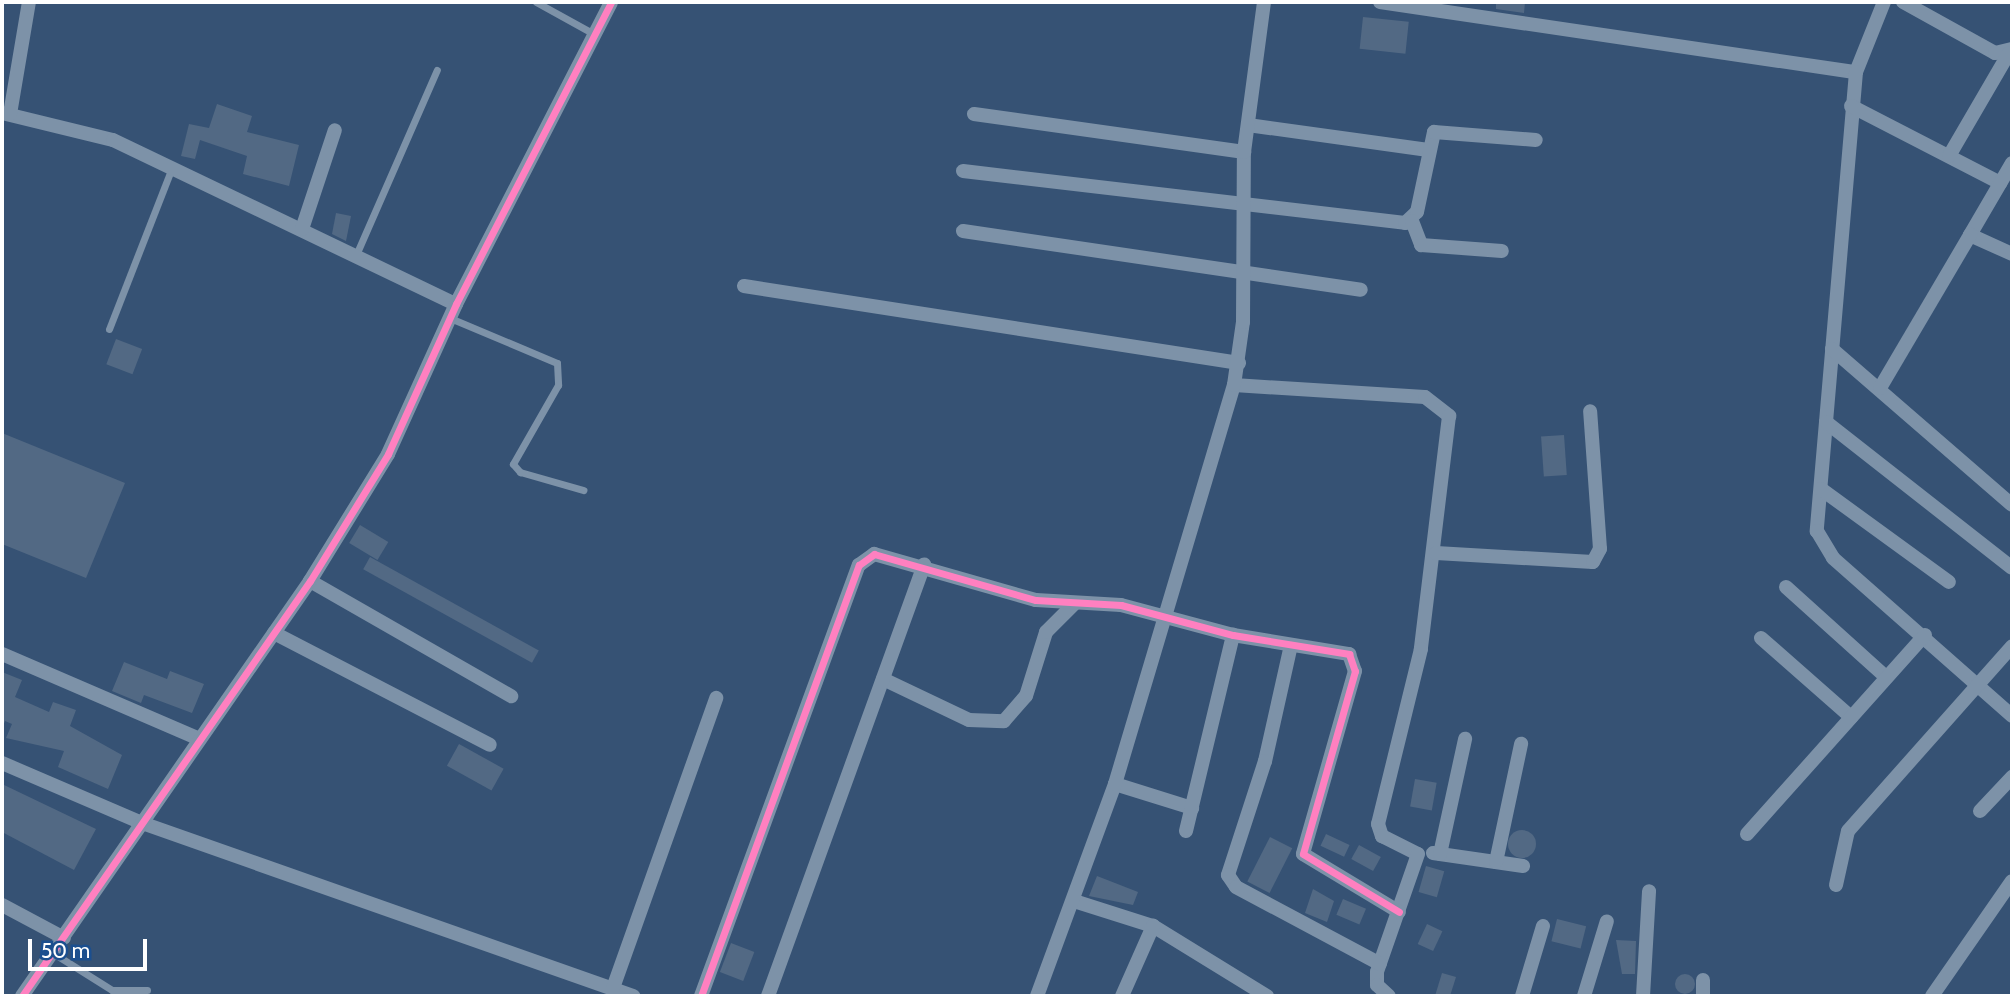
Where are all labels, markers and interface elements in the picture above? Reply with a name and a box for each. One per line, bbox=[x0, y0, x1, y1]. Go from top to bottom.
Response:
scale bar bbox=[32, 925, 150, 969]
text: 50 m bbox=[41, 938, 90, 963]

